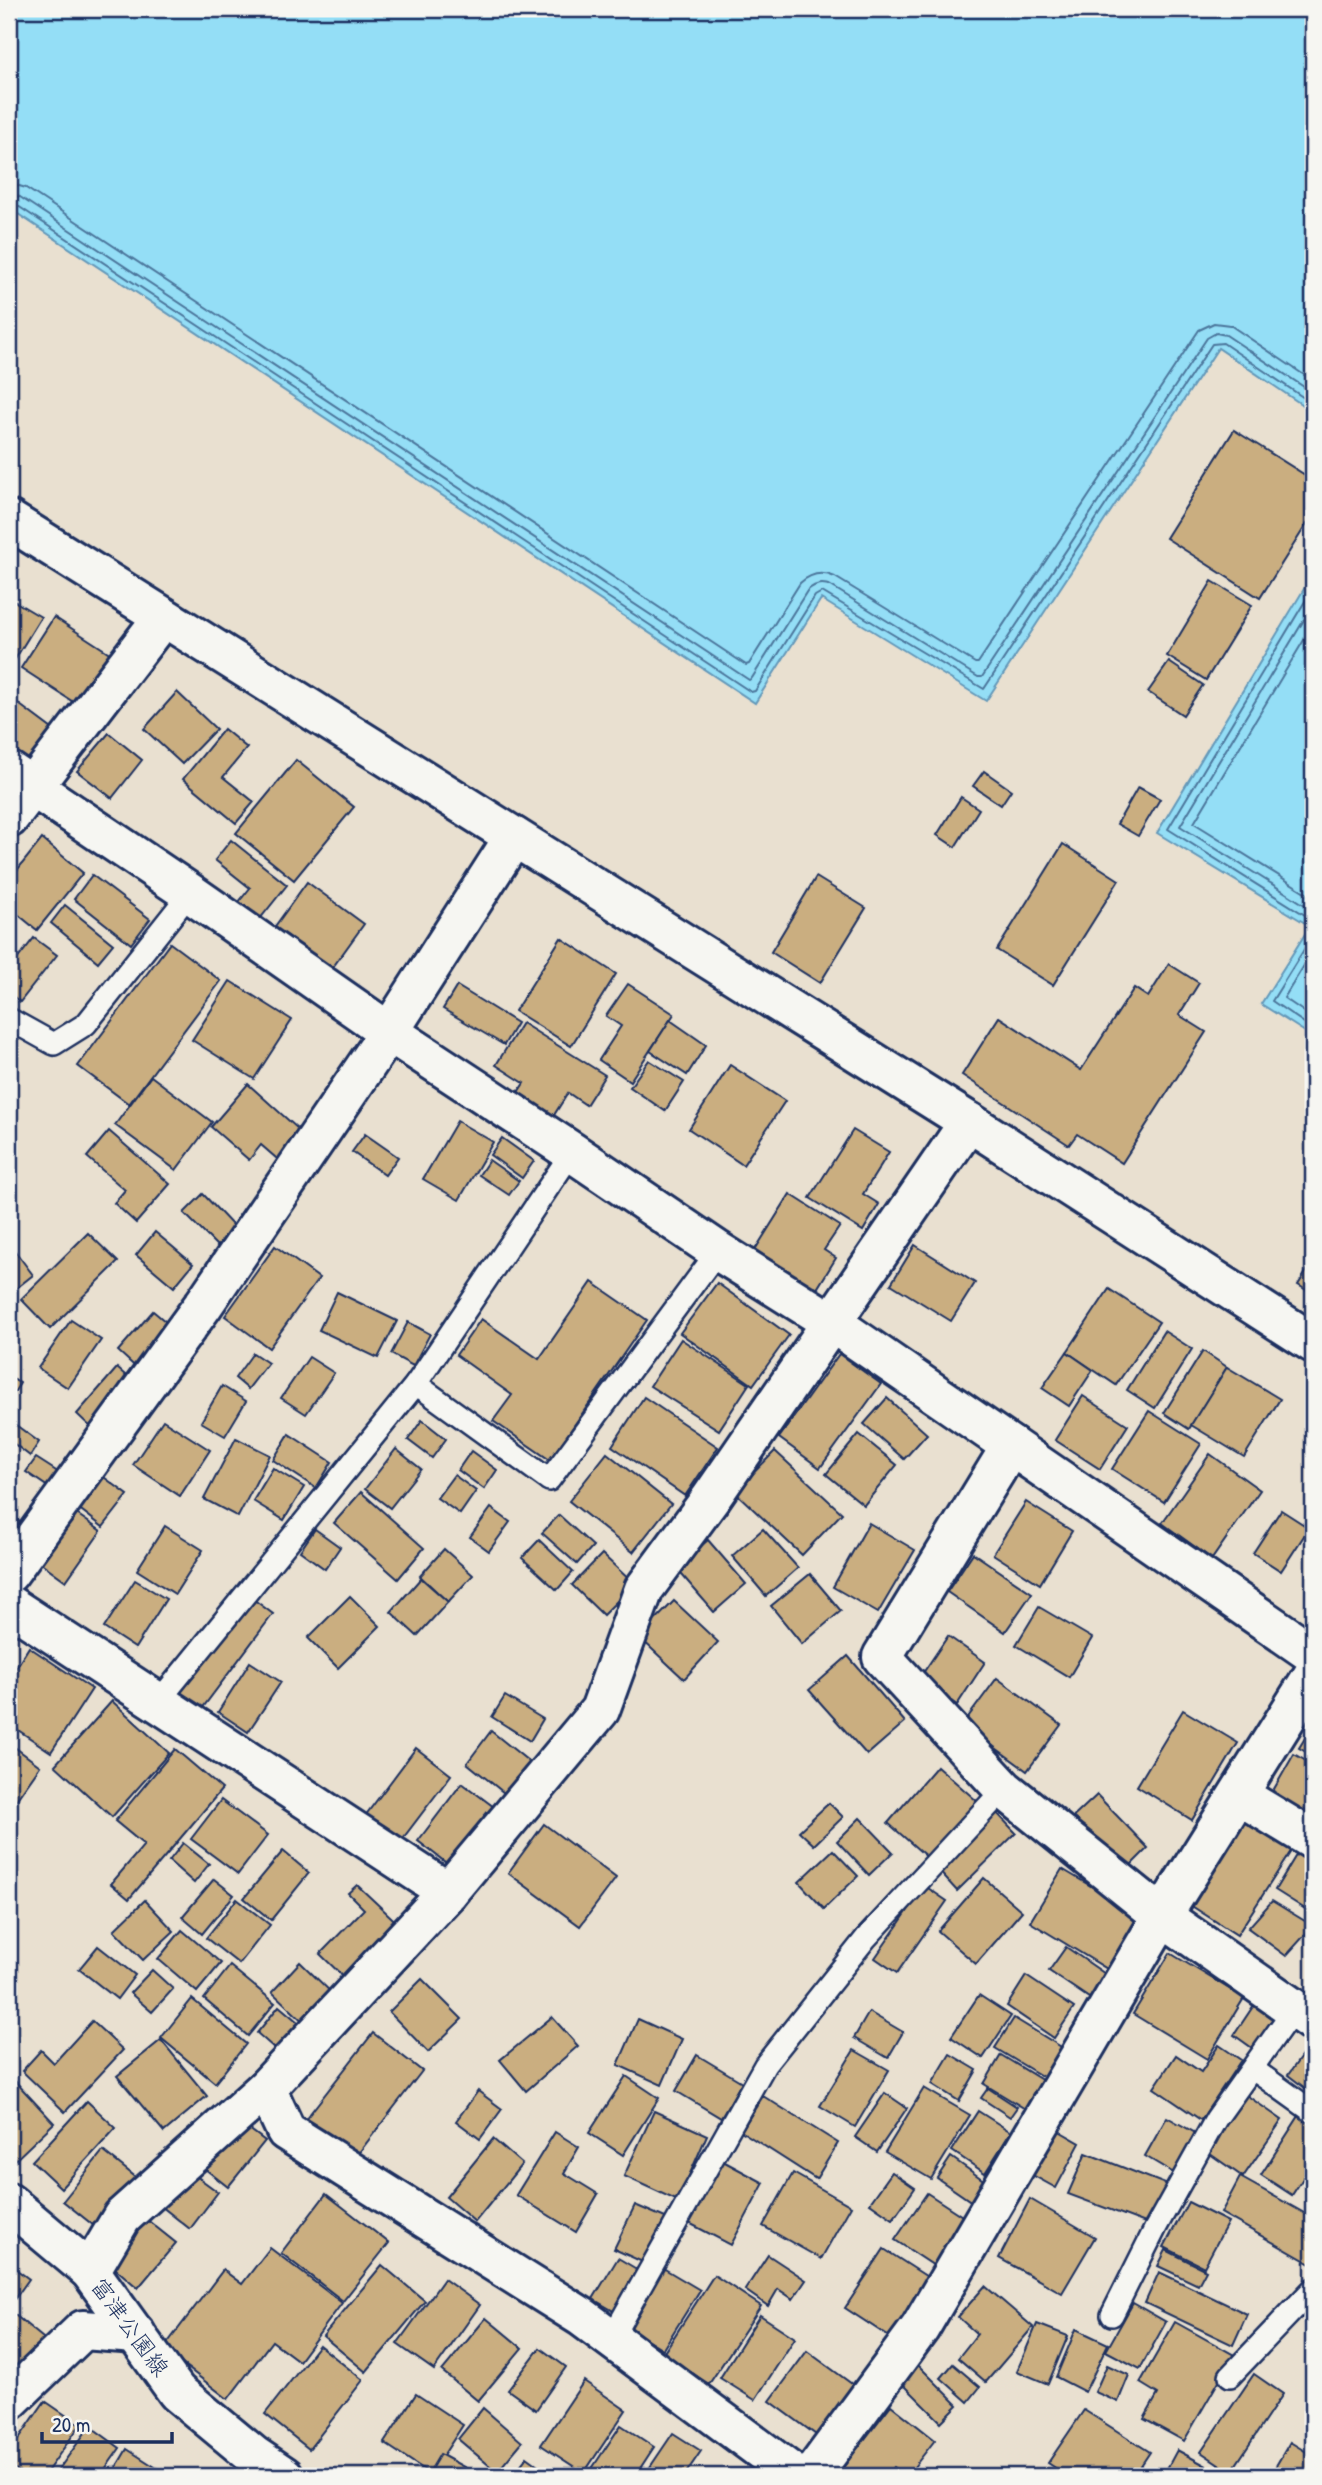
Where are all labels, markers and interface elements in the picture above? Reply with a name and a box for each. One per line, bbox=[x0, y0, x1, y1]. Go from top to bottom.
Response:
street label: 富津公園線 bbox=[84, 2271, 177, 2382]
scale bar bbox=[42, 2401, 172, 2445]
text: 20 m bbox=[52, 2410, 90, 2439]

